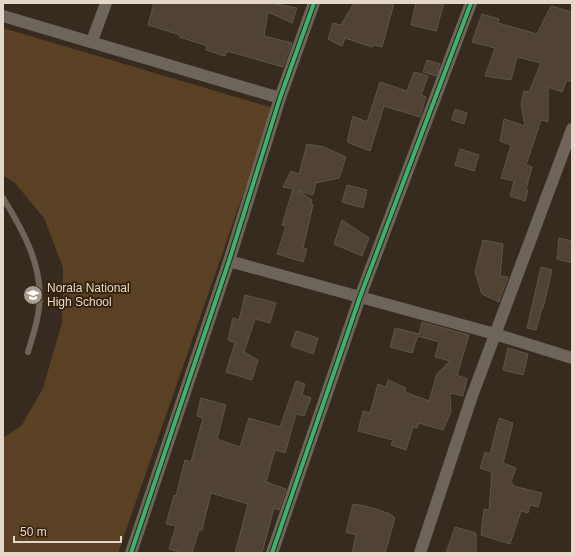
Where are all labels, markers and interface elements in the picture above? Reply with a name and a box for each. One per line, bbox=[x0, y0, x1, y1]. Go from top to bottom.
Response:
place label: Norala National High School bbox=[47, 281, 130, 309]
school or university icon: Norala National High School bbox=[22, 284, 44, 306]
scale bar bbox=[14, 518, 121, 544]
text: 50 m bbox=[20, 525, 47, 539]

